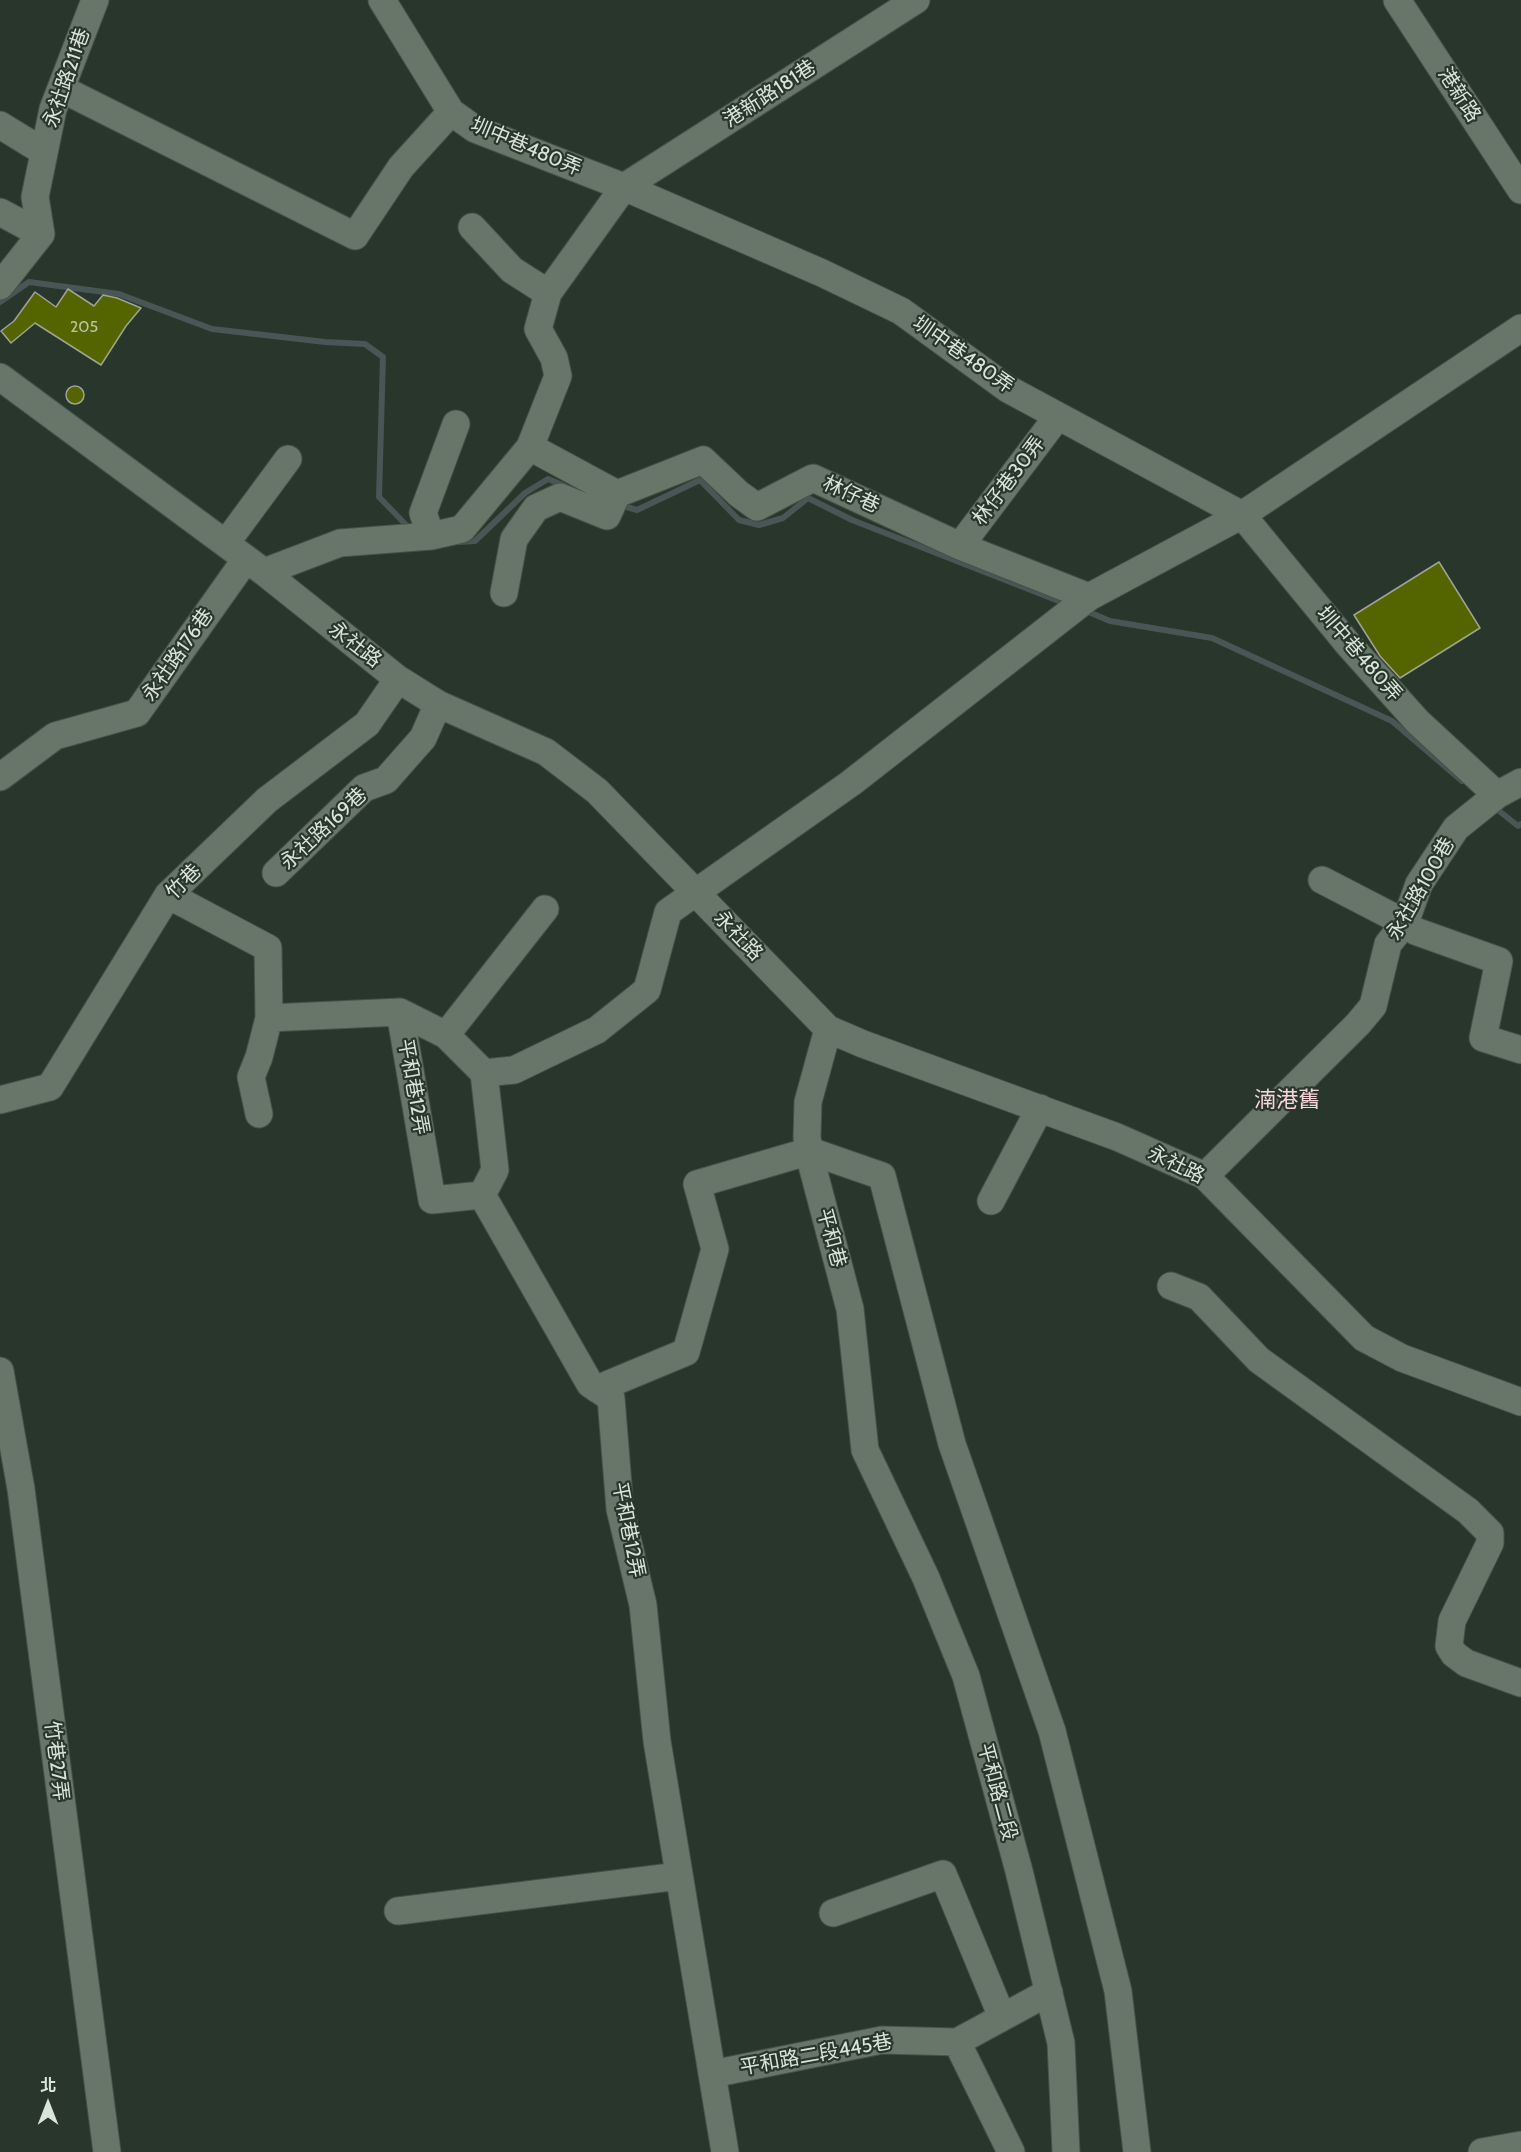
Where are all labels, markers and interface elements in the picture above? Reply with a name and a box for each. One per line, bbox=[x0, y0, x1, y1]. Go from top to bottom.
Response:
street label: 永社路211巷 bbox=[39, 25, 95, 131]
street label: 港新路181巷 bbox=[719, 55, 821, 133]
street label: 港新路 bbox=[1433, 63, 1485, 127]
street label: 圳中巷480弄 bbox=[467, 113, 585, 181]
street label: 圳中巷480弄 bbox=[908, 311, 1018, 399]
house number: 205 bbox=[70, 317, 98, 337]
street label: 林仔巷30弄 bbox=[968, 432, 1050, 530]
street label: 林仔巷 bbox=[819, 471, 883, 519]
street label: 圳中巷480弄 bbox=[1311, 602, 1407, 706]
street label: 永社路176巷 bbox=[137, 604, 219, 706]
street label: 永社路 bbox=[324, 617, 386, 673]
street label: 永社路169巷 bbox=[276, 783, 372, 875]
street label: 永社路100巷 bbox=[1382, 833, 1460, 945]
street label: 竹巷 bbox=[161, 859, 207, 905]
street label: 永社路 bbox=[709, 906, 767, 966]
street label: 平和巷12弄 bbox=[393, 1037, 433, 1137]
district label: 湳港舊 bbox=[1254, 1088, 1320, 1114]
street label: 永社路 bbox=[1144, 1141, 1208, 1189]
street label: 平和巷 bbox=[812, 1206, 850, 1270]
street label: 平和巷12弄 bbox=[607, 1480, 649, 1580]
street label: 竹巷27弄 bbox=[39, 1720, 73, 1802]
street label: 平和路二段 bbox=[972, 1741, 1022, 1843]
street label: 平和路二段445巷 bbox=[738, 2030, 894, 2080]
north arrow bbox=[18, 2074, 78, 2134]
text: 北 bbox=[40, 2076, 56, 2095]

